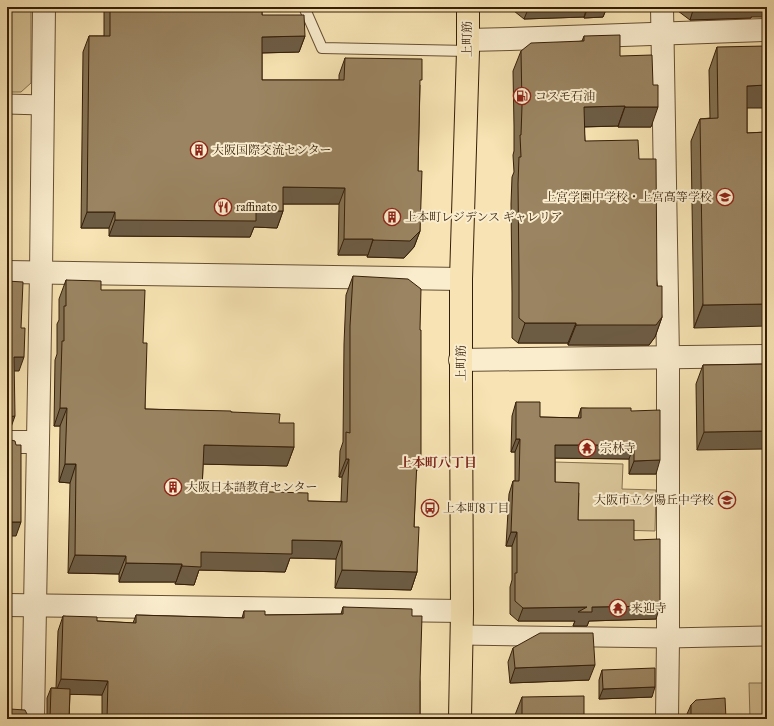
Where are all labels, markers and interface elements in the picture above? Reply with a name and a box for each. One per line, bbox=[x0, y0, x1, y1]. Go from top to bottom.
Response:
street label: 上町筋 bbox=[460, 21, 474, 57]
fuel station icon: コスモ石油 bbox=[512, 86, 532, 106]
place label: コスモ石油 bbox=[535, 89, 595, 103]
building icon: 大阪国際交流センター bbox=[189, 140, 209, 160]
place label: 大阪国際交流センター bbox=[212, 143, 332, 157]
school or university icon: 上宮学園中学校・上宮高等学校 bbox=[715, 187, 735, 207]
place label: 上宮学園中学校・上宮高等学校 bbox=[544, 190, 712, 204]
restaurant icon: raffinato bbox=[213, 197, 233, 217]
place label: raffinato bbox=[236, 200, 277, 214]
building icon: 上本町レジデンス ギャレリア bbox=[382, 207, 402, 227]
place label: 上本町レジデンス ギャレリア bbox=[405, 210, 563, 224]
street label: 上町筋 bbox=[454, 345, 468, 381]
temple icon: 宗林寺 bbox=[577, 438, 597, 458]
place label: 宗林寺 bbox=[600, 441, 636, 455]
district label: 上本町八丁目 bbox=[399, 455, 477, 471]
building icon: 大阪日本語教育センター bbox=[163, 477, 183, 497]
place label: 大阪日本語教育センター bbox=[186, 480, 318, 494]
school or university icon: 大阪市立夕陽丘中学校 bbox=[717, 490, 737, 510]
place label: 大阪市立夕陽丘中学校 bbox=[594, 493, 714, 507]
bus stop icon: 上本町8丁目 bbox=[420, 498, 440, 518]
place label: 上本町8丁目 bbox=[443, 501, 509, 515]
temple icon: 来迎寺 bbox=[608, 598, 628, 618]
place label: 来迎寺 bbox=[631, 601, 667, 615]

